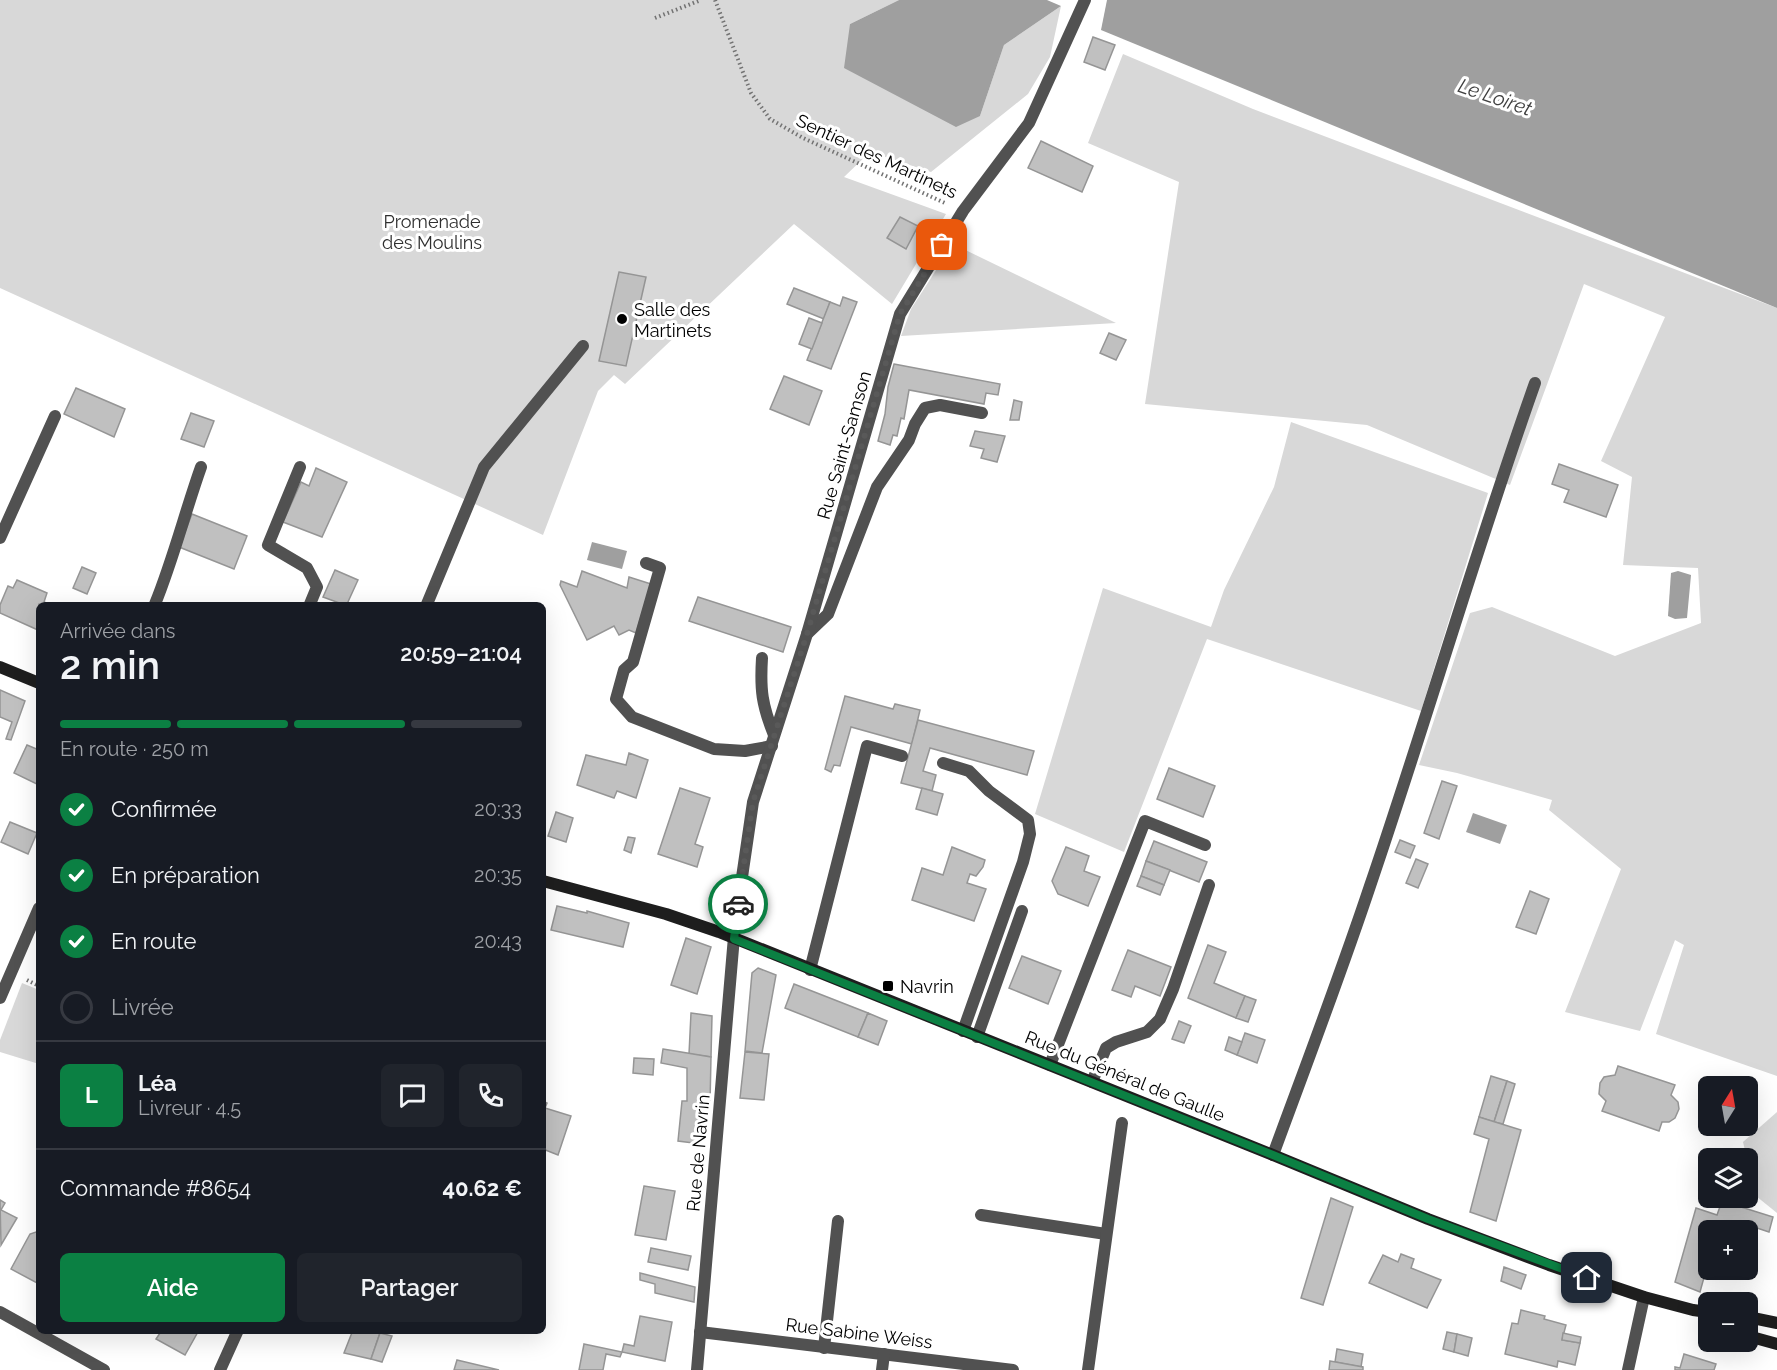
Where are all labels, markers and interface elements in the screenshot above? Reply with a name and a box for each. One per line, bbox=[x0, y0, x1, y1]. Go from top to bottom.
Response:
water label: Le Loiret bbox=[1455, 73, 1536, 121]
street label: Sentier des Martinets bbox=[793, 109, 961, 203]
park label: Promenade des Moulins bbox=[382, 211, 482, 253]
pin bbox=[916, 219, 967, 270]
icon: bag bbox=[925, 228, 958, 261]
place label: Salle des Martinets bbox=[634, 299, 712, 341]
marker: Salle des Martinets bbox=[615, 312, 629, 326]
street label: Rue Saint-Samson bbox=[813, 368, 875, 522]
text: Arrivée dans bbox=[60, 619, 175, 643]
text: 20:59–21:04 bbox=[400, 640, 522, 666]
text: 2 min bbox=[60, 642, 160, 688]
text: En route · 250 m bbox=[60, 737, 209, 761]
icon: check bbox=[60, 793, 93, 826]
text: Confirmée bbox=[111, 796, 217, 822]
text: 20:33 bbox=[474, 797, 522, 821]
icon: check bbox=[60, 859, 93, 892]
text: En préparation bbox=[111, 862, 260, 888]
text: 20:35 bbox=[474, 863, 522, 887]
courier bbox=[708, 874, 768, 934]
icon: car bbox=[722, 888, 755, 921]
icon: check bbox=[60, 925, 93, 958]
text: En route bbox=[111, 928, 196, 954]
text: 20:43 bbox=[474, 929, 522, 953]
place label: Navrin bbox=[900, 976, 954, 997]
marker: Navrin bbox=[881, 979, 895, 993]
text: Livrée bbox=[111, 994, 174, 1020]
street label: Rue du Général de Gaulle bbox=[1022, 1026, 1228, 1126]
button: chat bbox=[381, 1064, 444, 1127]
button: phone bbox=[459, 1064, 522, 1127]
text: Léa bbox=[138, 1070, 177, 1096]
north arrow bbox=[1698, 1076, 1758, 1136]
map controls bbox=[1698, 1076, 1758, 1352]
text: L bbox=[85, 1082, 98, 1108]
street label: Rue de Navrin bbox=[682, 1094, 714, 1212]
text: Livreur · 4.5 bbox=[138, 1096, 241, 1120]
button: layers bbox=[1698, 1148, 1758, 1208]
text: Commande #8654 bbox=[60, 1175, 251, 1201]
text: 40.62 € bbox=[442, 1175, 522, 1201]
button: + bbox=[1698, 1220, 1758, 1280]
pin bbox=[1561, 1252, 1612, 1303]
button: Aide bbox=[60, 1253, 285, 1322]
button: Partager bbox=[297, 1253, 522, 1322]
icon: home bbox=[1570, 1261, 1603, 1294]
button: − bbox=[1698, 1292, 1758, 1352]
street label: Rue Sabine Weiss bbox=[784, 1314, 934, 1352]

